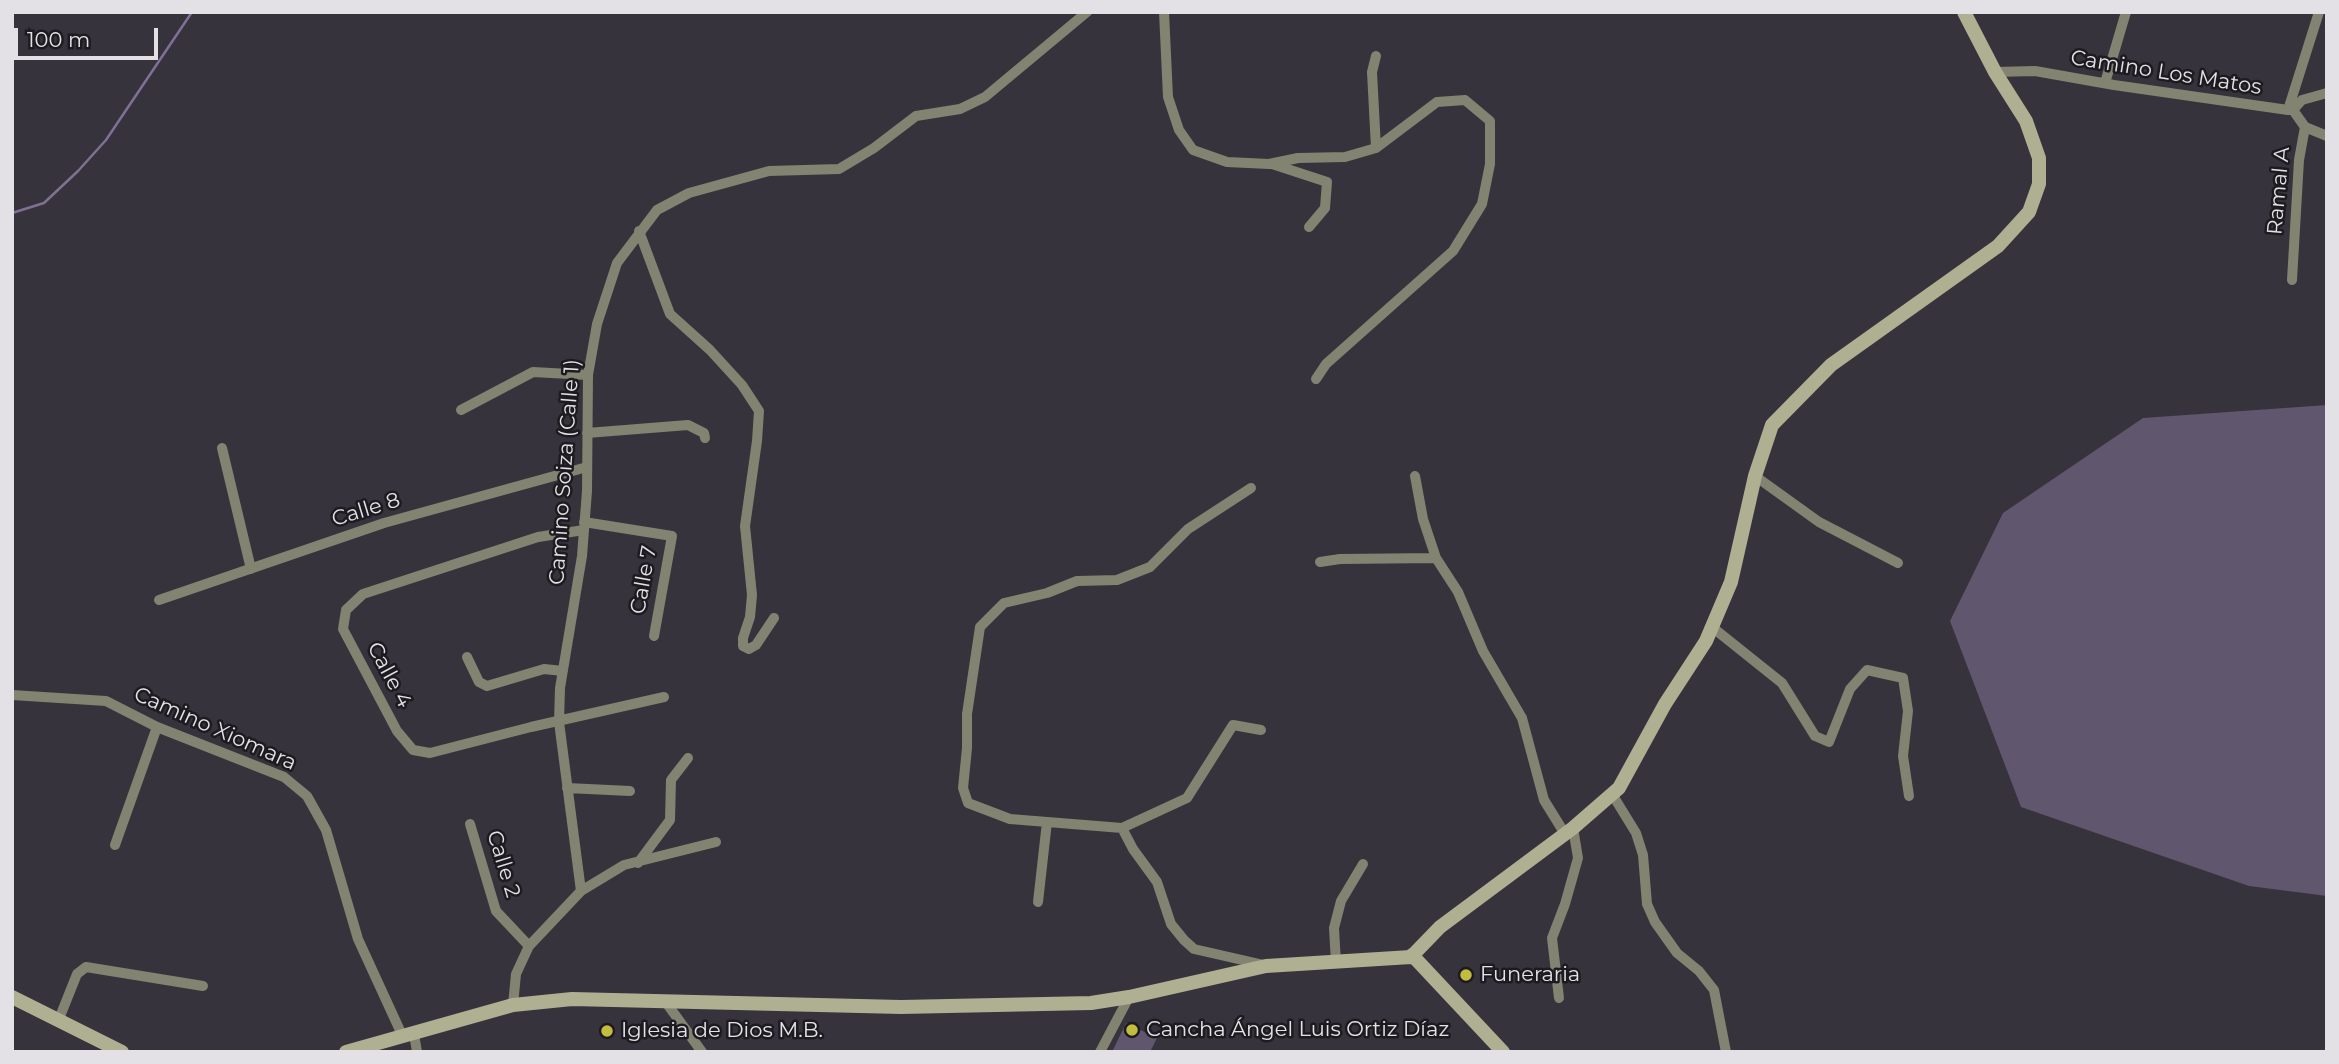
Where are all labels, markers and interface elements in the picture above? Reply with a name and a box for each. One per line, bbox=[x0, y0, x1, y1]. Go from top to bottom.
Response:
scale bar bbox=[18, 14, 161, 58]
text: 100 m bbox=[27, 27, 90, 52]
street label: Camino Los Matos bbox=[2069, 45, 2263, 101]
street label: Ramal A bbox=[2263, 146, 2295, 236]
street label: Camino Soiza (Calle 1) bbox=[545, 358, 585, 586]
street label: Calle 8 bbox=[329, 488, 403, 532]
street label: Calle 7 bbox=[626, 544, 662, 616]
street label: Calle 4 bbox=[361, 638, 417, 712]
street label: Camino Xiomara bbox=[130, 682, 300, 776]
street label: Calle 2 bbox=[481, 828, 525, 900]
place label: Funeraria bbox=[1480, 962, 1580, 988]
marker: Funeraria bbox=[1458, 967, 1474, 983]
place label: Cancha Ángel Luis Ortiz Díaz bbox=[1146, 1017, 1449, 1043]
place label: Iglesia de Dios M.B. bbox=[621, 1018, 823, 1044]
marker: Cancha Ángel Luis Ortiz Díaz bbox=[1124, 1022, 1140, 1038]
marker: Iglesia de Dios M.B. bbox=[599, 1023, 615, 1039]

